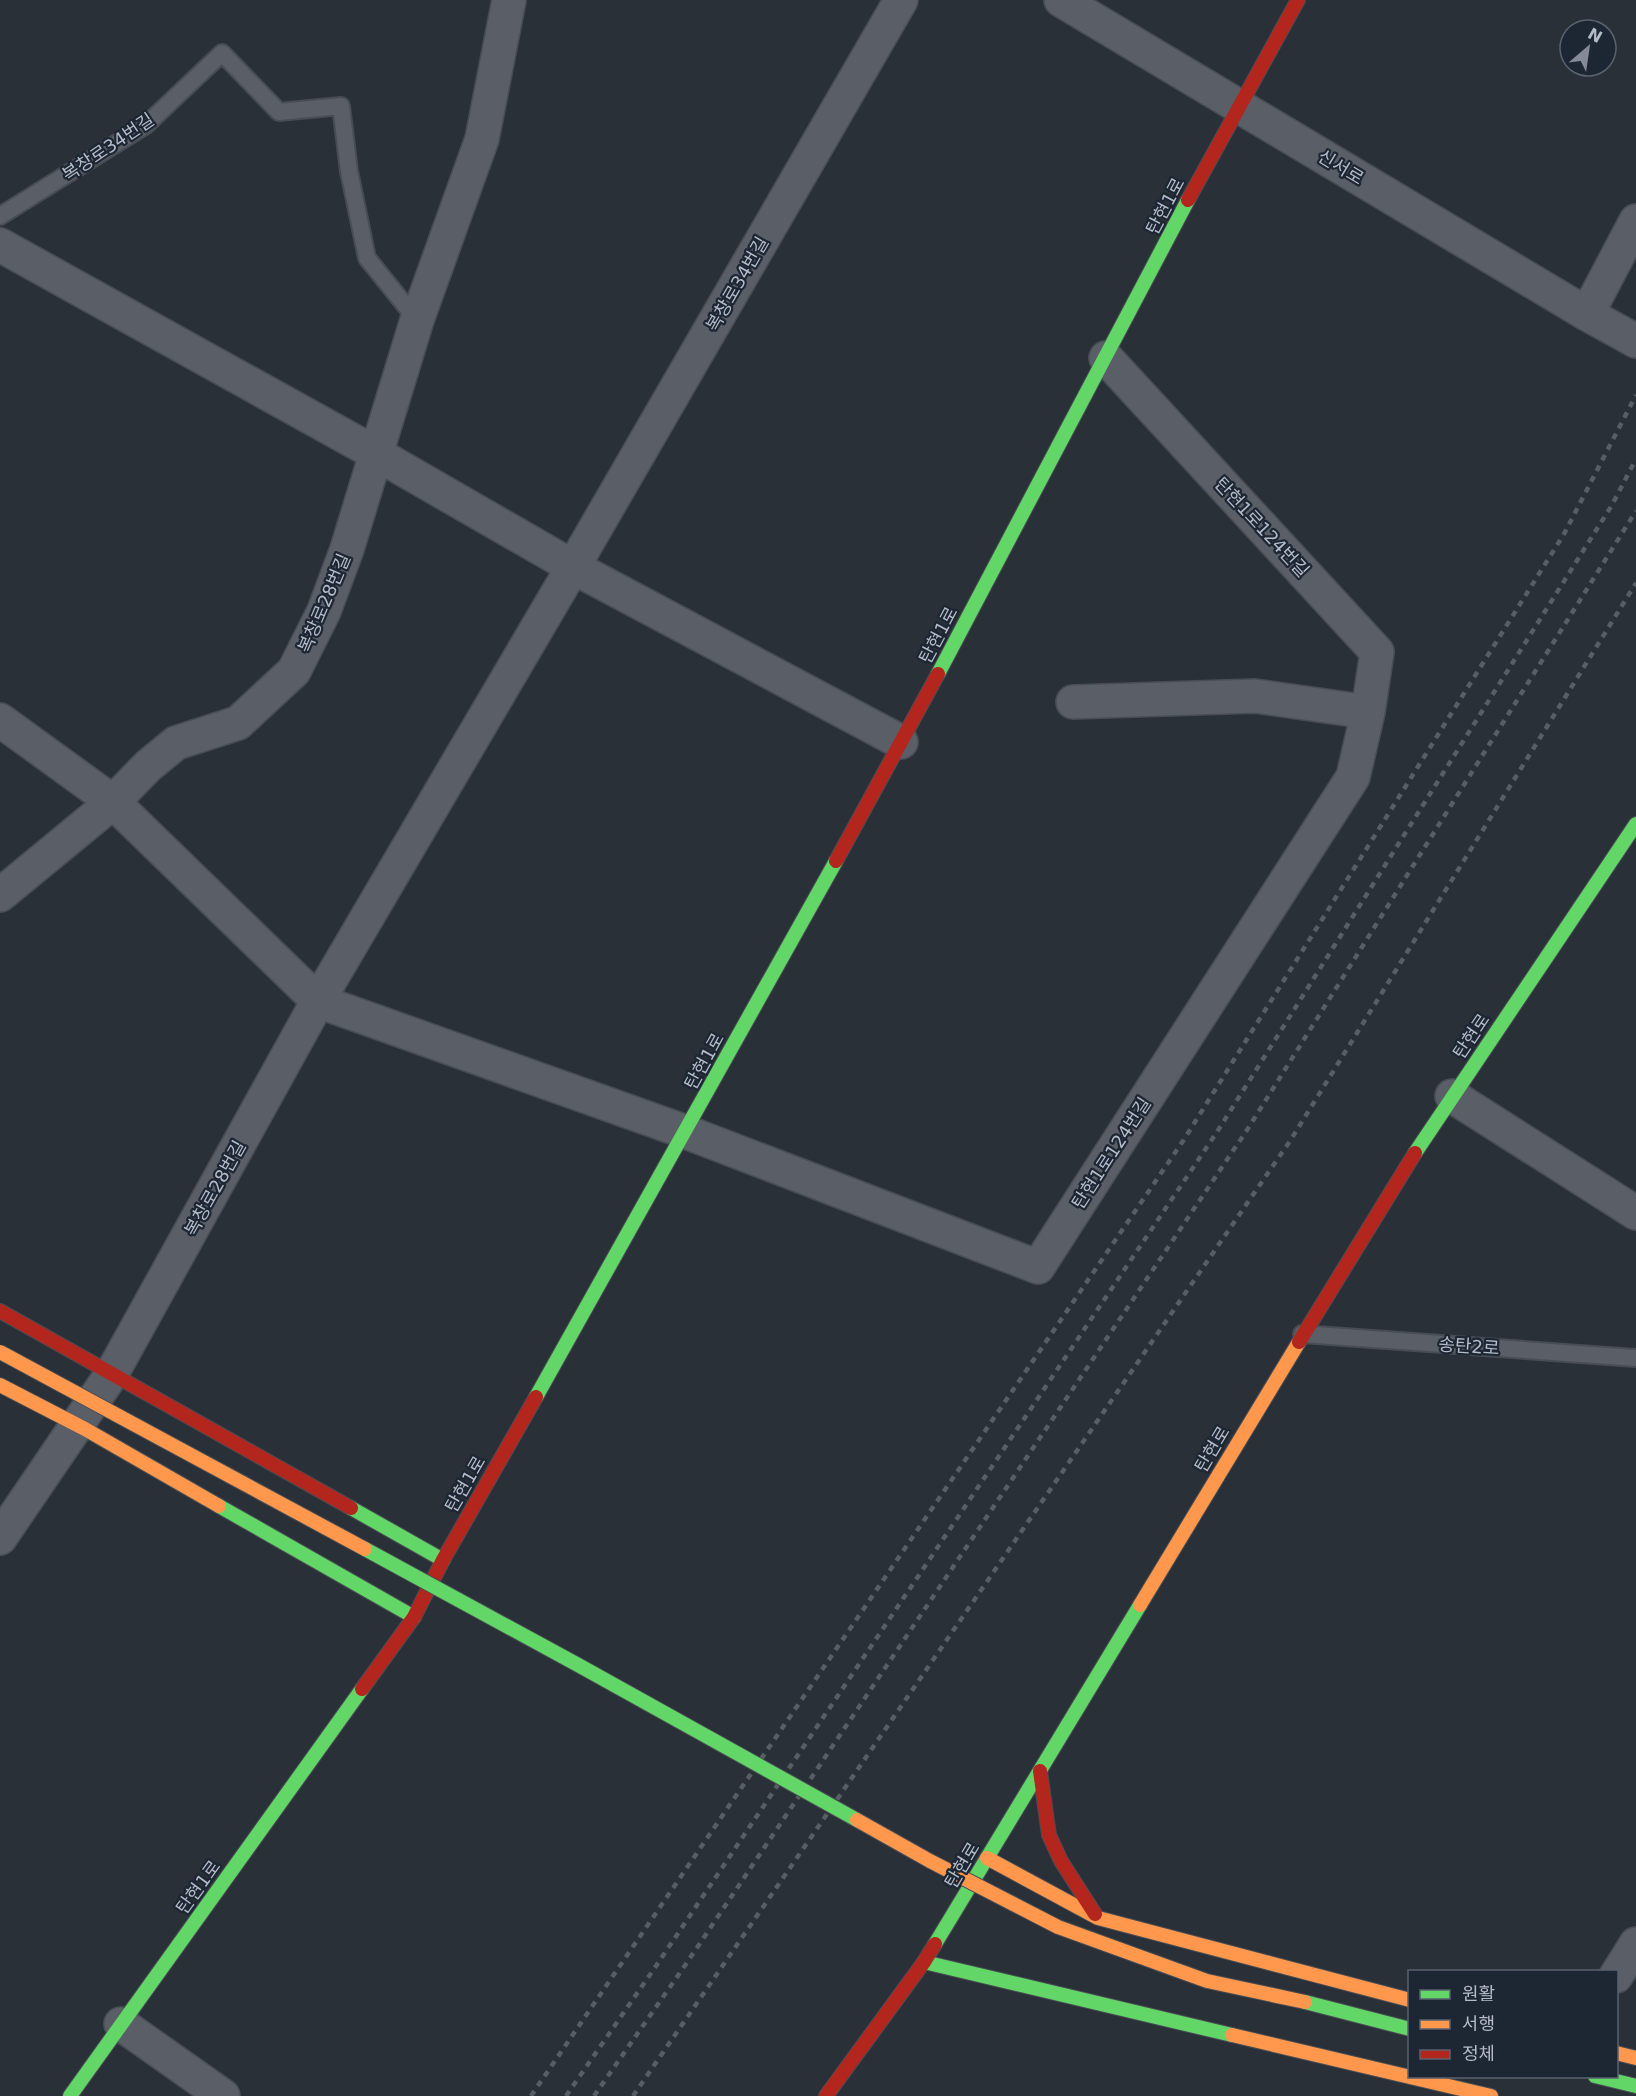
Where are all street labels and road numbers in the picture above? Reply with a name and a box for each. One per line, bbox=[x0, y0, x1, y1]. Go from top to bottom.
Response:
street label: 복창로34번길 bbox=[58, 109, 158, 185]
street label: 신서로 bbox=[1314, 145, 1368, 189]
street label: 탄현1로 bbox=[1141, 174, 1189, 238]
street label: 복창로34번길 bbox=[701, 233, 773, 335]
street label: 탄현1로124번길 bbox=[1210, 473, 1314, 581]
street label: 복창로28번길 bbox=[294, 550, 354, 656]
street label: 탄현1로 bbox=[914, 603, 962, 667]
street label: 탄현로 bbox=[1448, 1010, 1494, 1062]
street label: 탄현1로 bbox=[680, 1029, 728, 1093]
street label: 탄현1로124번길 bbox=[1067, 1093, 1155, 1213]
street label: 복창로28번길 bbox=[180, 1137, 250, 1239]
street label: 송탄2로 bbox=[1438, 1333, 1500, 1359]
street label: 탄현로 bbox=[1190, 1422, 1234, 1476]
street label: 탄현1로 bbox=[441, 1452, 489, 1516]
street label: 탄현로 bbox=[940, 1838, 984, 1892]
street label: 탄현1로 bbox=[172, 1856, 224, 1918]

